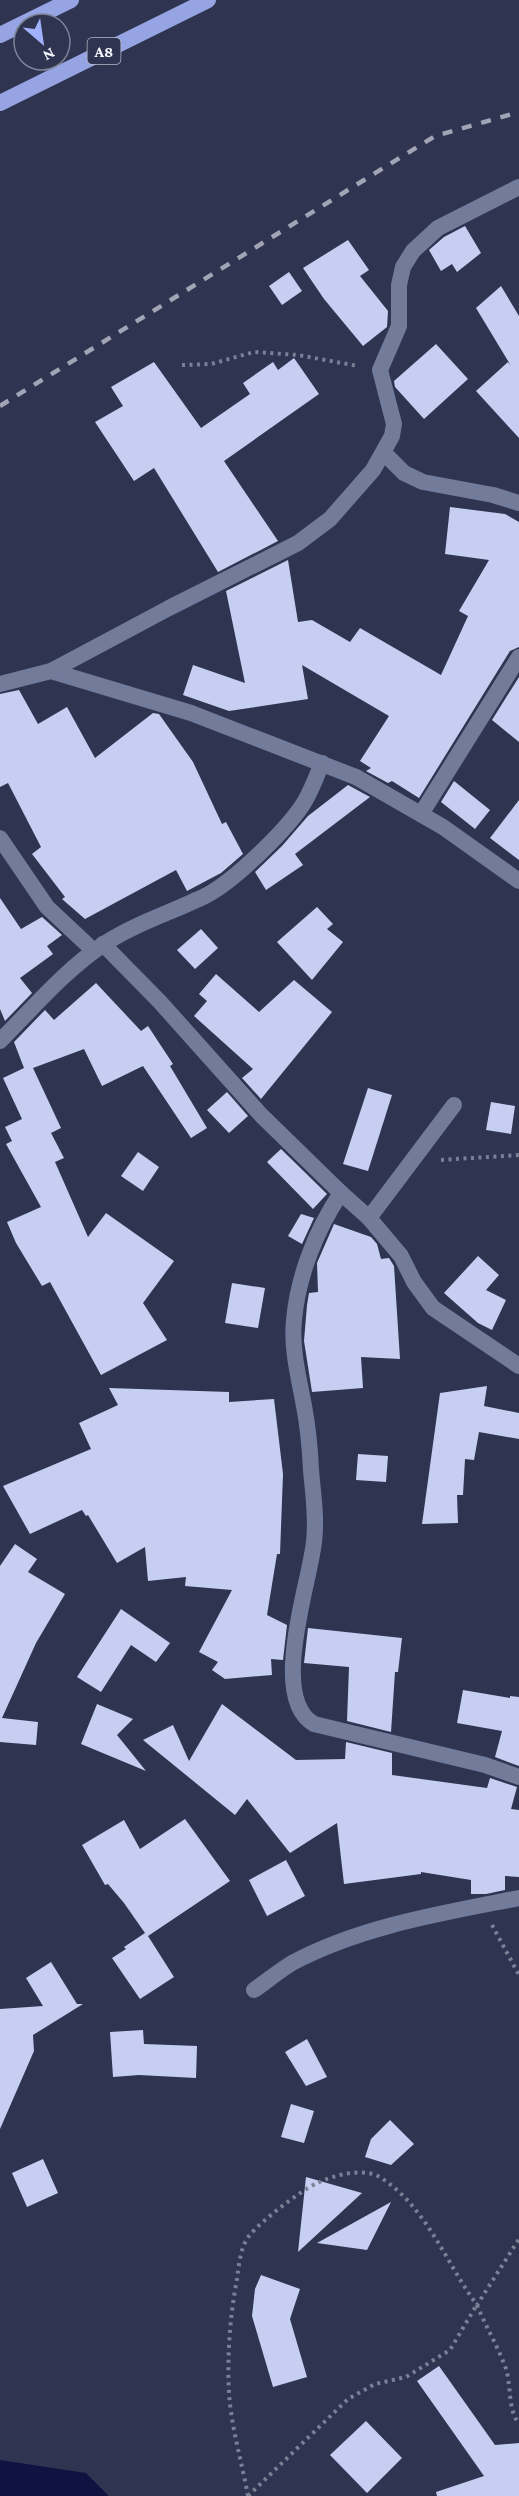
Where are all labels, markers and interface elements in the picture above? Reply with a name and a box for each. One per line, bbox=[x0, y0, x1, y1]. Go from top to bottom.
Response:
north arrow bbox=[12, 12, 72, 72]
road number: A8 bbox=[88, 38, 120, 64]
text: N bbox=[40, 45, 58, 65]

